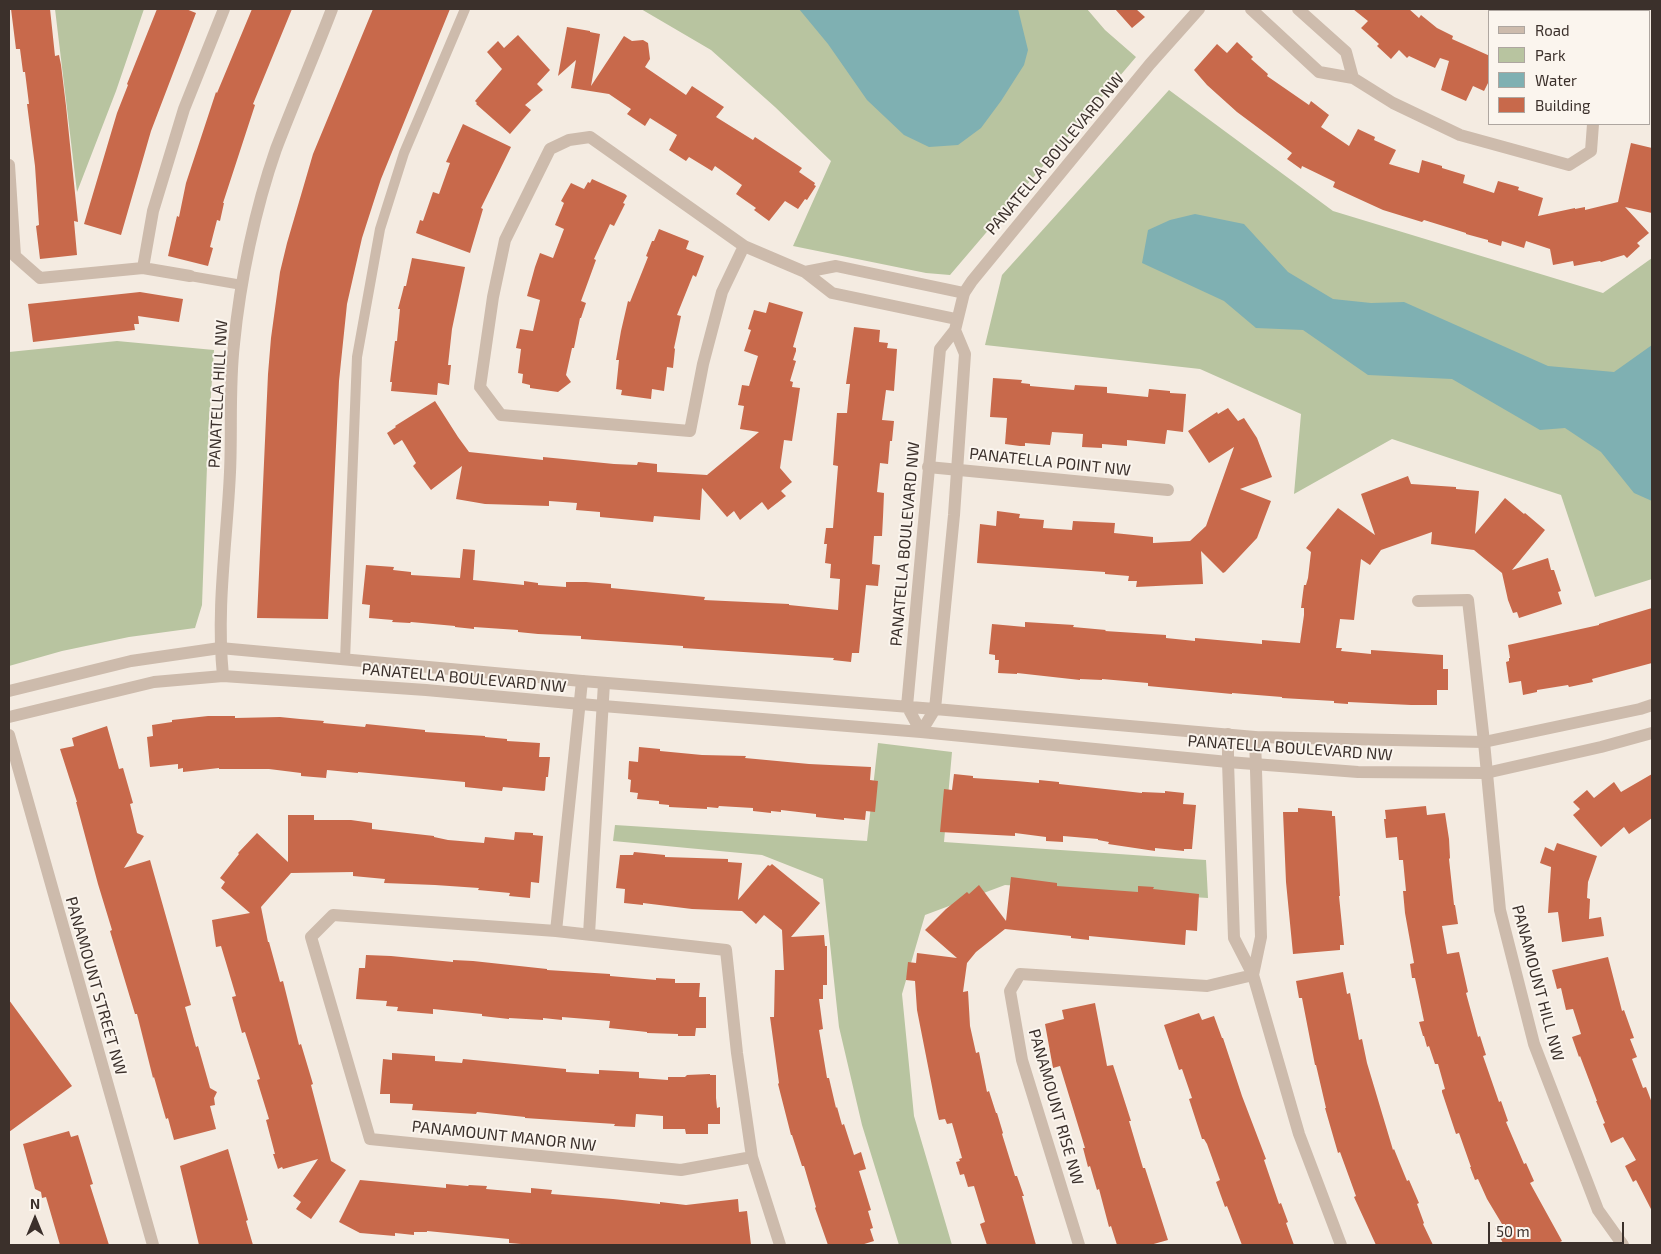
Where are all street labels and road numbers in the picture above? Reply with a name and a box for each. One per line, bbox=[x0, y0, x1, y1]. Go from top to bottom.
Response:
street label: PANATELLA BOULEVARD NW bbox=[982, 69, 1128, 239]
street label: PANATELLA HILL NW bbox=[205, 319, 231, 469]
street label: PANATELLA BOULEVARD NW bbox=[886, 441, 924, 647]
street label: PANATELLA POINT NW bbox=[968, 444, 1132, 480]
street label: PANATELLA BOULEVARD NW bbox=[361, 659, 567, 697]
street label: PANATELLA BOULEVARD NW bbox=[1187, 731, 1393, 765]
street label: PANAMOUNT STREET NW bbox=[61, 894, 131, 1078]
street label: PANAMOUNT HILL NW bbox=[1508, 903, 1568, 1063]
street label: PANAMOUNT RISE NW bbox=[1024, 1027, 1088, 1187]
street label: PANAMOUNT MANOR NW bbox=[411, 1117, 597, 1155]

